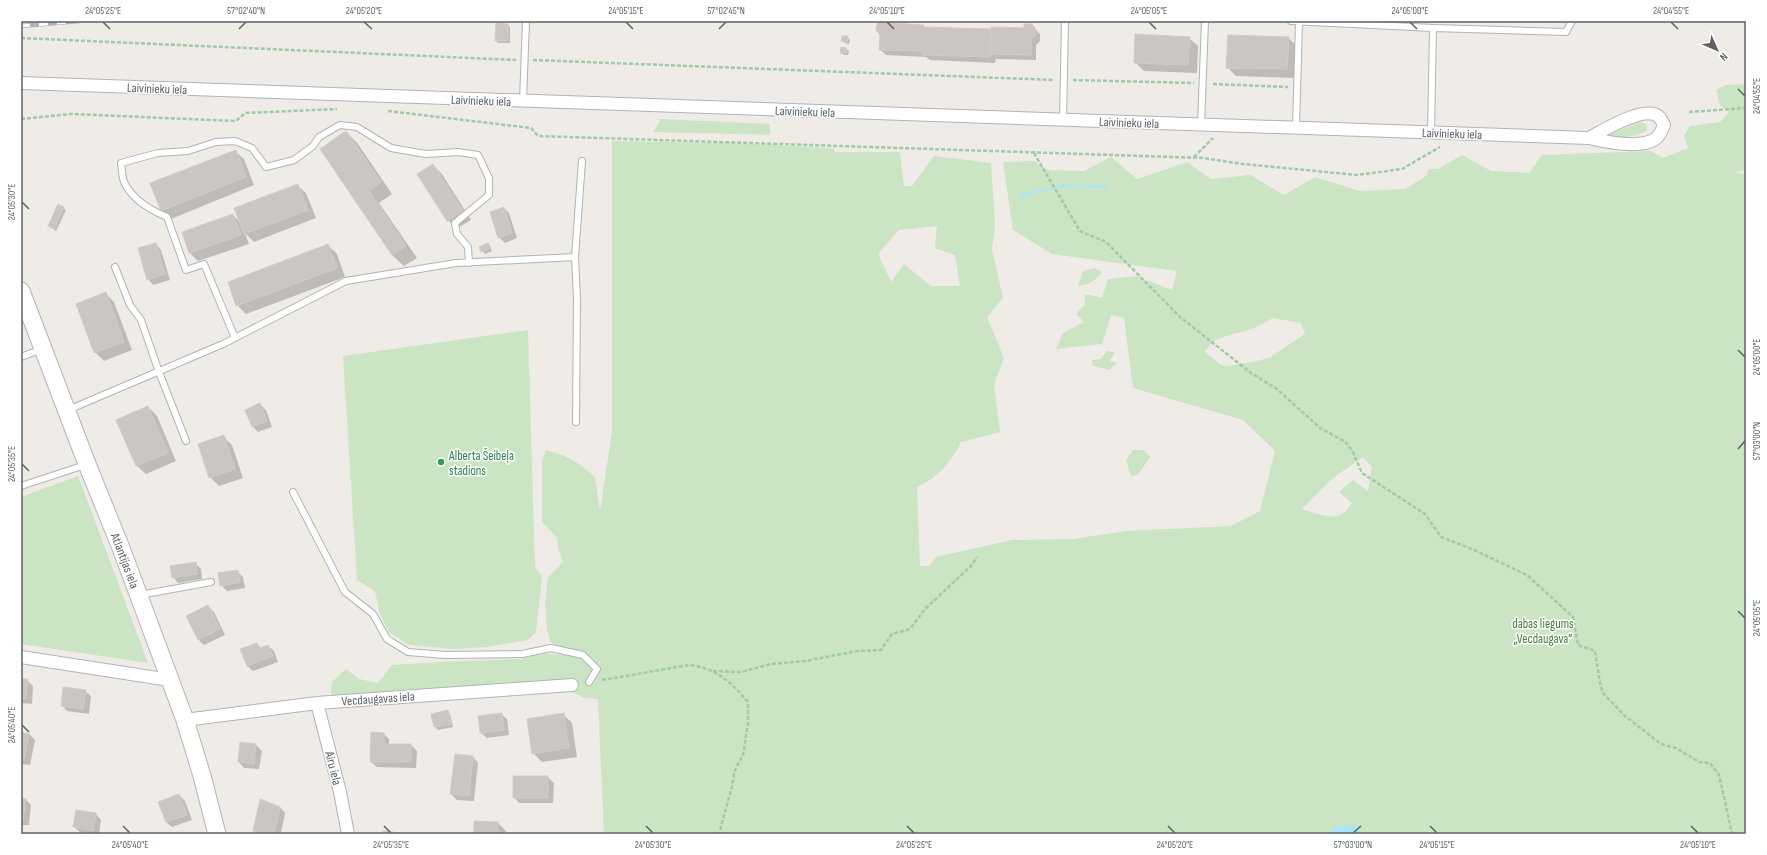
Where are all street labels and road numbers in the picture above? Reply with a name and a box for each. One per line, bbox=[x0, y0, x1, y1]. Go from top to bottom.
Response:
street label: Laivinieku iela bbox=[126, 80, 187, 98]
street label: Laivinieku iela bbox=[450, 92, 511, 110]
street label: Laivinieku iela bbox=[774, 103, 835, 121]
street label: Laivinieku iela bbox=[1098, 114, 1159, 132]
street label: Laivinieku iela bbox=[1421, 125, 1482, 143]
street label: Atlantijas iela bbox=[106, 530, 142, 591]
street label: Vecdaugavas iela bbox=[341, 688, 415, 710]
street label: Airu iela bbox=[321, 749, 345, 787]

